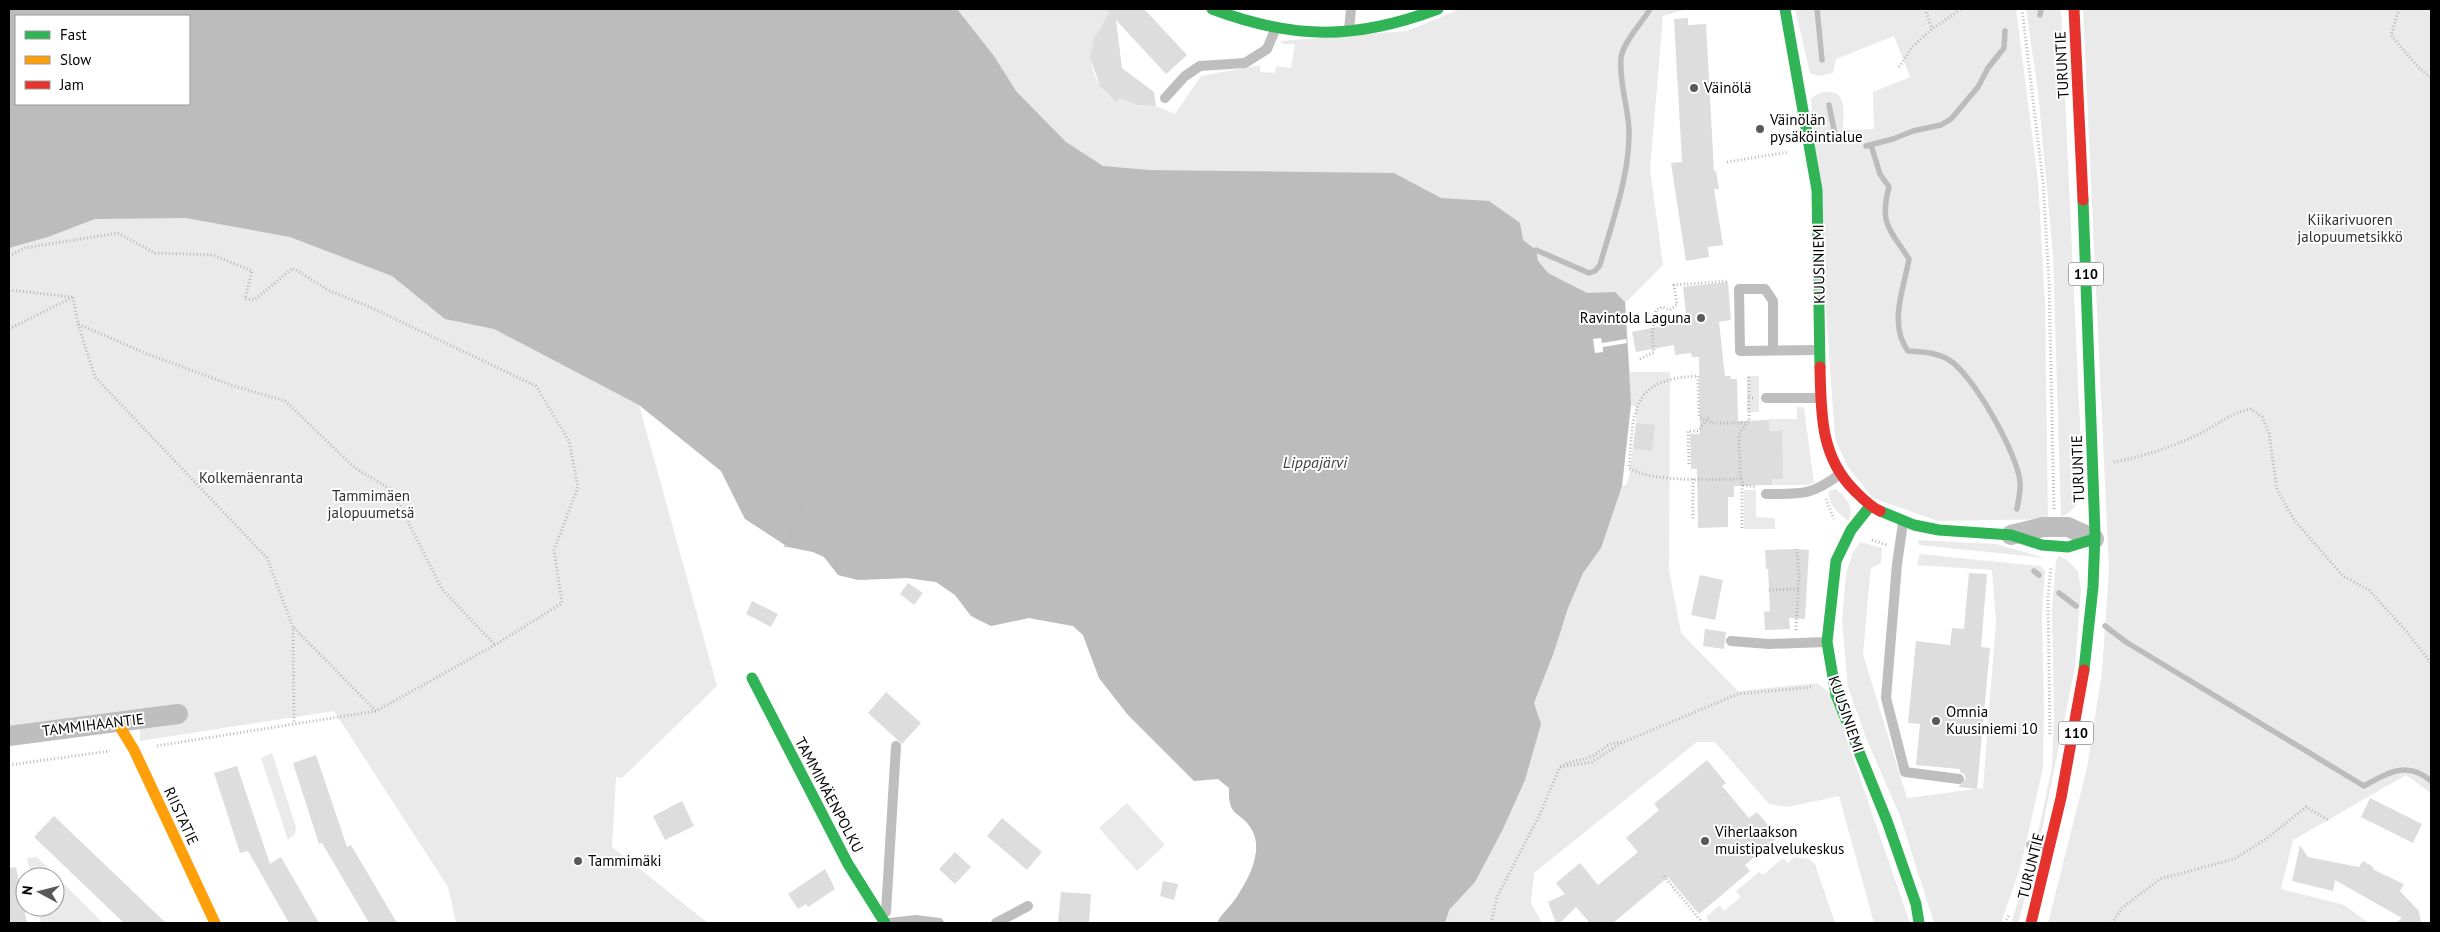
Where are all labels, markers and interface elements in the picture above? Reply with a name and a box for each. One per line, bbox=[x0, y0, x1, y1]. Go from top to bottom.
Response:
legend bbox=[15, 15, 190, 105]
text: Fast bbox=[60, 25, 87, 44]
street label: TURUNTIE bbox=[2050, 31, 2073, 99]
text: Slow bbox=[60, 50, 91, 69]
text: Jam bbox=[59, 75, 84, 94]
place label: Väinölä bbox=[1703, 78, 1751, 97]
marker: Väinölä bbox=[1688, 82, 1700, 94]
place label: Väinölän pysäköintialue bbox=[1769, 110, 1863, 146]
marker: Väinölän pysäköintialue bbox=[1754, 123, 1766, 135]
park label: Kiikarivuoren jalopuumetsikkö bbox=[2297, 210, 2403, 246]
street label: KUUSINIEMI bbox=[1808, 224, 1829, 304]
road number: 110 bbox=[2068, 262, 2104, 286]
place label: Ravintola Laguna bbox=[1580, 308, 1691, 327]
marker: Ravintola Laguna bbox=[1695, 312, 1707, 324]
street label: TURUNTIE bbox=[2067, 435, 2088, 503]
water label: Lippajärvi bbox=[1283, 452, 1348, 472]
park label: Kolkemäenranta bbox=[199, 468, 303, 487]
park label: Tammimäen jalopuumetsä bbox=[328, 486, 414, 522]
street label: KUUSINIEMI bbox=[1825, 673, 1868, 755]
place label: Omnia Kuusiniemi 10 bbox=[1946, 702, 2038, 738]
street label: TAMMIHAANTIE bbox=[41, 709, 145, 740]
marker: Omnia Kuusiniemi 10 bbox=[1930, 715, 1942, 727]
road number: 110 bbox=[2058, 721, 2094, 744]
street label: TAMMIMÄENPOLKU bbox=[791, 734, 868, 856]
street label: RIISTATIE bbox=[160, 784, 203, 848]
place label: Viherlaakson muistipalvelukeskus bbox=[1714, 822, 1844, 858]
street label: TURUNTIE bbox=[2013, 831, 2048, 901]
marker: Viherlaakson muistipalvelukeskus bbox=[1699, 835, 1711, 847]
place label: Tammimäki bbox=[588, 851, 661, 870]
marker: Tammimäki bbox=[572, 855, 584, 867]
north arrow bbox=[15, 867, 65, 917]
text: N bbox=[18, 885, 37, 896]

